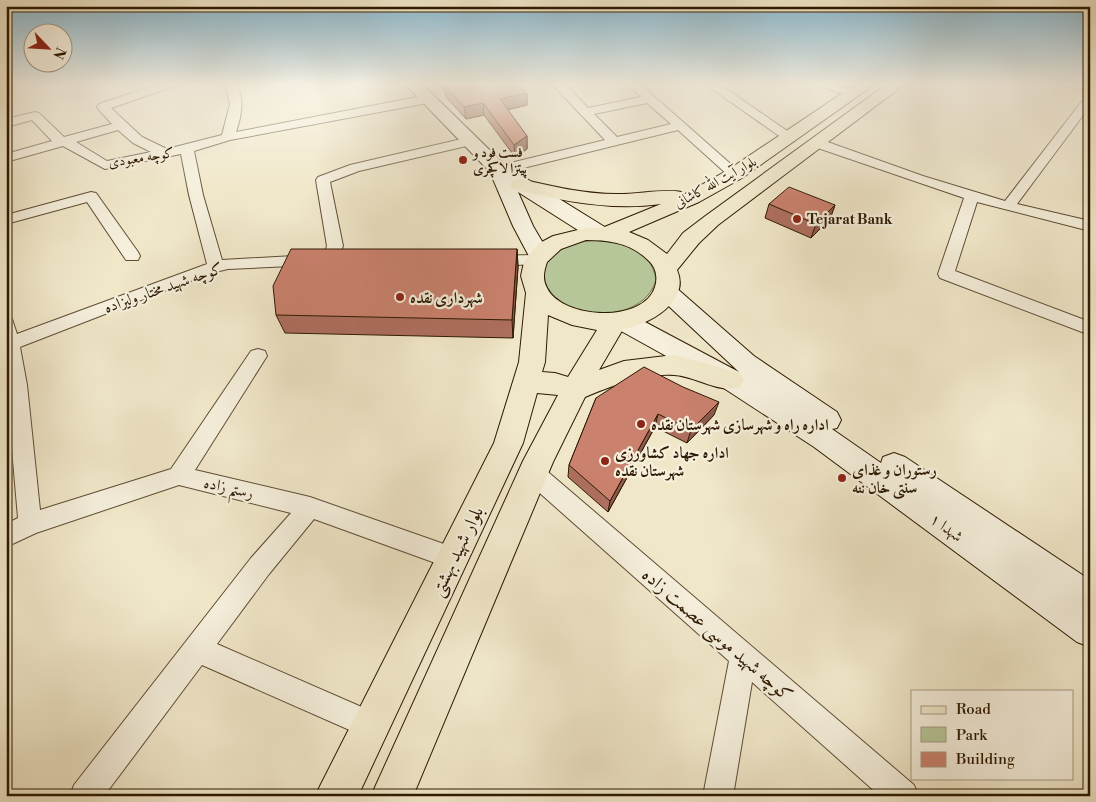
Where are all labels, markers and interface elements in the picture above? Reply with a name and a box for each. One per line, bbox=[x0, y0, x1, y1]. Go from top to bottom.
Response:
north arrow bbox=[22, 22, 72, 72]
text: N bbox=[48, 44, 69, 62]
street label: کوچه معبودی bbox=[107, 144, 175, 172]
place label: فست فود و پیتزا لاکچری bbox=[471, 144, 527, 179]
street label: بلوار آیت الله کاشانی bbox=[670, 150, 760, 213]
marker: فست فود و پیتزا لاکچری bbox=[457, 154, 469, 166]
place label: Tejarat Bank bbox=[807, 211, 893, 229]
marker: Tejarat Bank bbox=[791, 213, 803, 225]
street label: کوچه شهید مختار ولیزاده bbox=[101, 258, 226, 319]
place label: شهرداری نقده bbox=[410, 288, 483, 308]
marker: شهرداری نقده bbox=[394, 291, 406, 303]
place label: اداره راه و شهرسازی شهرستان نقده bbox=[651, 415, 829, 435]
marker: اداره راه و شهرسازی شهرستان نقده bbox=[635, 418, 647, 430]
place label: اداره جهاد کشاورزی شهرستان نقده bbox=[615, 443, 729, 481]
marker: اداره جهاد کشاورزی شهرستان نقده bbox=[599, 455, 611, 467]
place label: رستوران و غذای سنتی خان ننه bbox=[852, 460, 938, 500]
marker: رستوران و غذای سنتی خان ننه bbox=[836, 472, 848, 484]
street label: رستم زاده bbox=[200, 473, 256, 509]
street label: بلوار شهید بهشتی bbox=[425, 502, 490, 601]
street label: شهدا ۱ bbox=[926, 509, 967, 547]
street label: کوچه شهید موسی عصمت زاده bbox=[636, 563, 798, 708]
legend bbox=[911, 690, 1074, 780]
text: Road bbox=[956, 700, 991, 719]
text: Park bbox=[956, 726, 988, 745]
text: Building bbox=[955, 750, 1015, 769]

